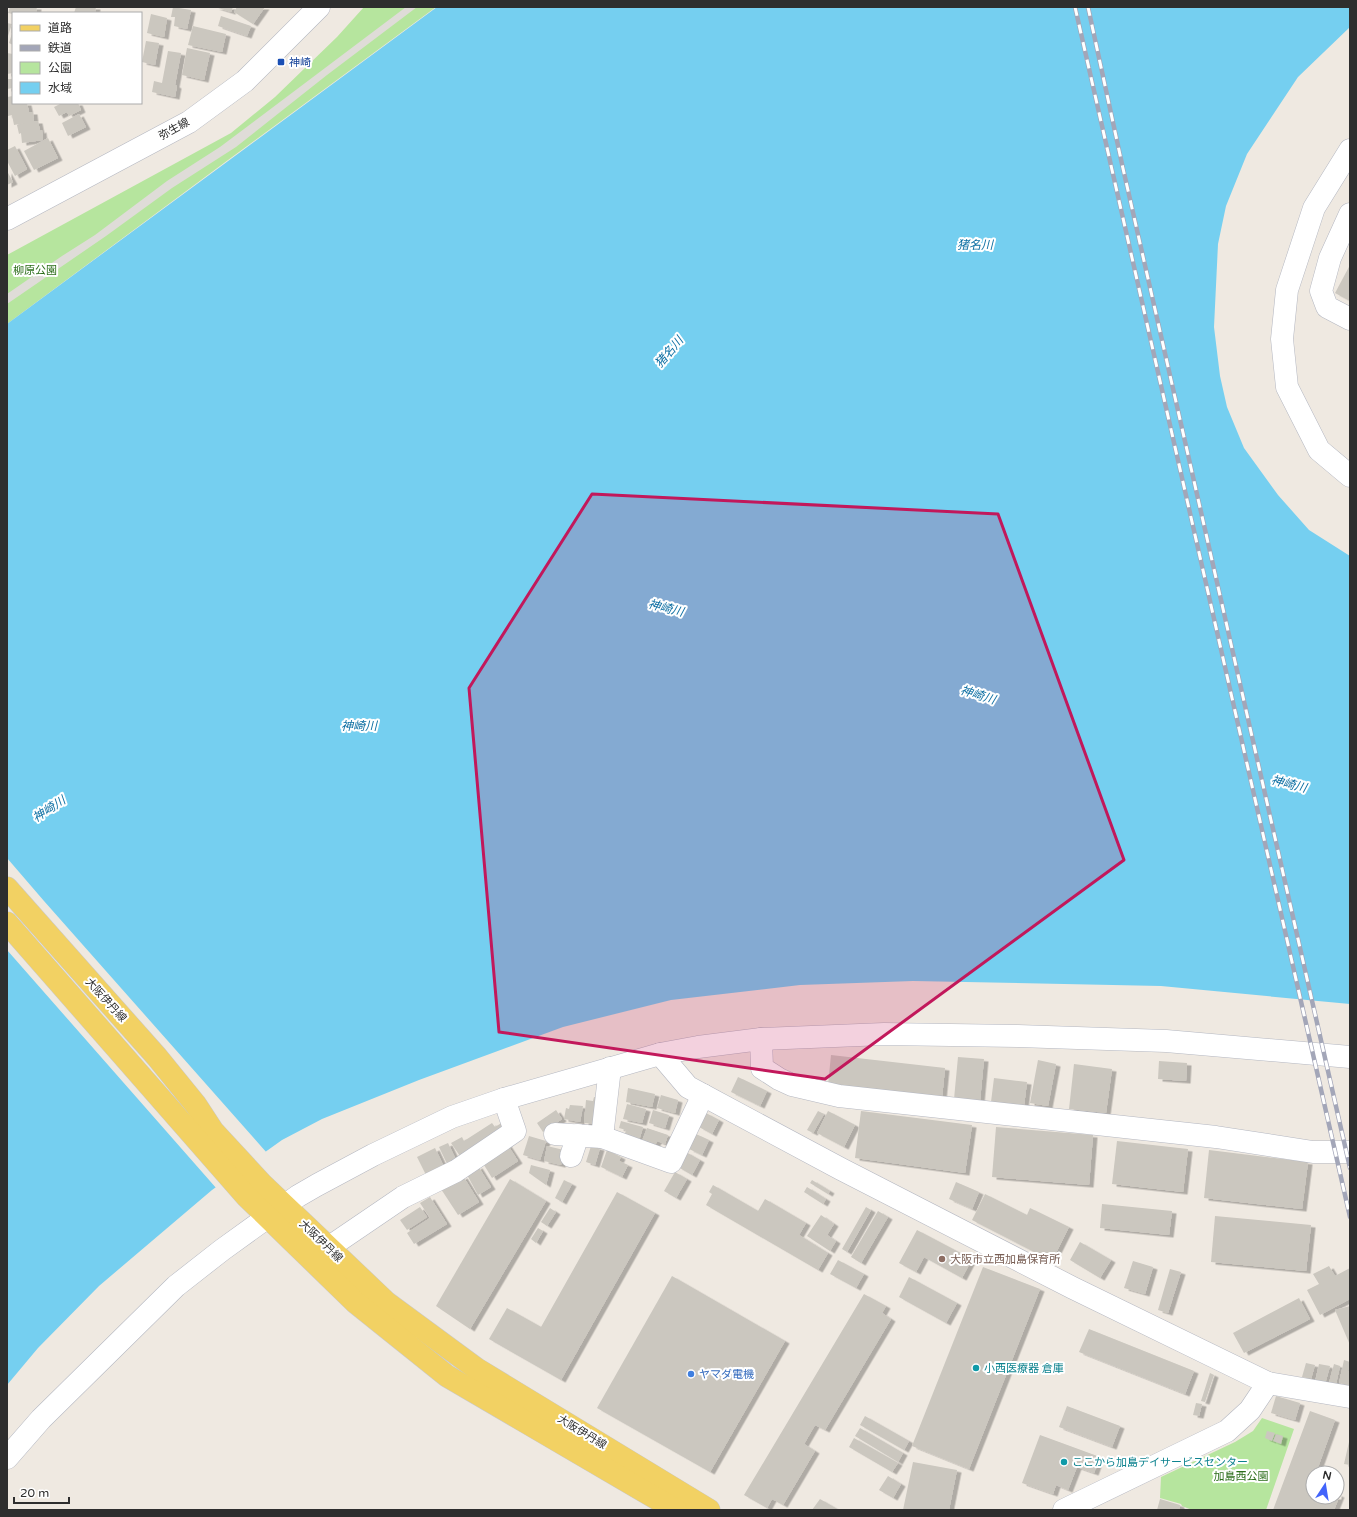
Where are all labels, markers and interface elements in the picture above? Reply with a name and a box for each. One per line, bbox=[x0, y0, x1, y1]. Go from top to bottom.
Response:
legend bbox=[12, 12, 142, 104]
text: 道路 bbox=[48, 21, 72, 35]
text: 鉄道 bbox=[48, 41, 72, 55]
place label: 神崎 bbox=[289, 56, 311, 69]
marker: 神崎 bbox=[276, 57, 286, 67]
text: 公園 bbox=[48, 61, 72, 75]
text: 水域 bbox=[48, 81, 72, 95]
street label: 弥生線 bbox=[156, 115, 192, 143]
water label: 猪名川 bbox=[957, 238, 995, 252]
park label: 柳原公園 bbox=[13, 264, 57, 277]
water label: 猪名川 bbox=[652, 332, 687, 370]
water label: 神崎川 bbox=[647, 597, 687, 620]
water label: 神崎川 bbox=[959, 683, 999, 708]
water label: 神崎川 bbox=[341, 719, 379, 733]
water label: 神崎川 bbox=[1270, 773, 1310, 796]
water label: 神崎川 bbox=[30, 792, 70, 825]
street label: 大阪伊丹線 bbox=[83, 975, 129, 1025]
street label: 大阪伊丹線 bbox=[297, 1217, 345, 1265]
place label: 大阪市立西加島保育所 bbox=[950, 1253, 1061, 1266]
marker: 大阪市立西加島保育所 bbox=[937, 1254, 947, 1264]
place label: 小西医療器 倉庫 bbox=[984, 1362, 1064, 1375]
marker: 小西医療器 倉庫 bbox=[971, 1363, 981, 1373]
place label: ヤマダ電機 bbox=[699, 1368, 754, 1381]
marker: ヤマダ電機 bbox=[686, 1369, 696, 1379]
street label: 大阪伊丹線 bbox=[555, 1412, 609, 1452]
place label: ここから加島デイサービスセンター bbox=[1072, 1456, 1248, 1469]
marker: ここから加島デイサービスセンター bbox=[1059, 1457, 1069, 1467]
north arrow bbox=[1305, 1465, 1345, 1505]
text: N bbox=[1321, 1468, 1333, 1483]
park label: 加島西公園 bbox=[1214, 1470, 1269, 1483]
scale bar bbox=[14, 1479, 69, 1505]
text: 20 m bbox=[20, 1486, 49, 1500]

